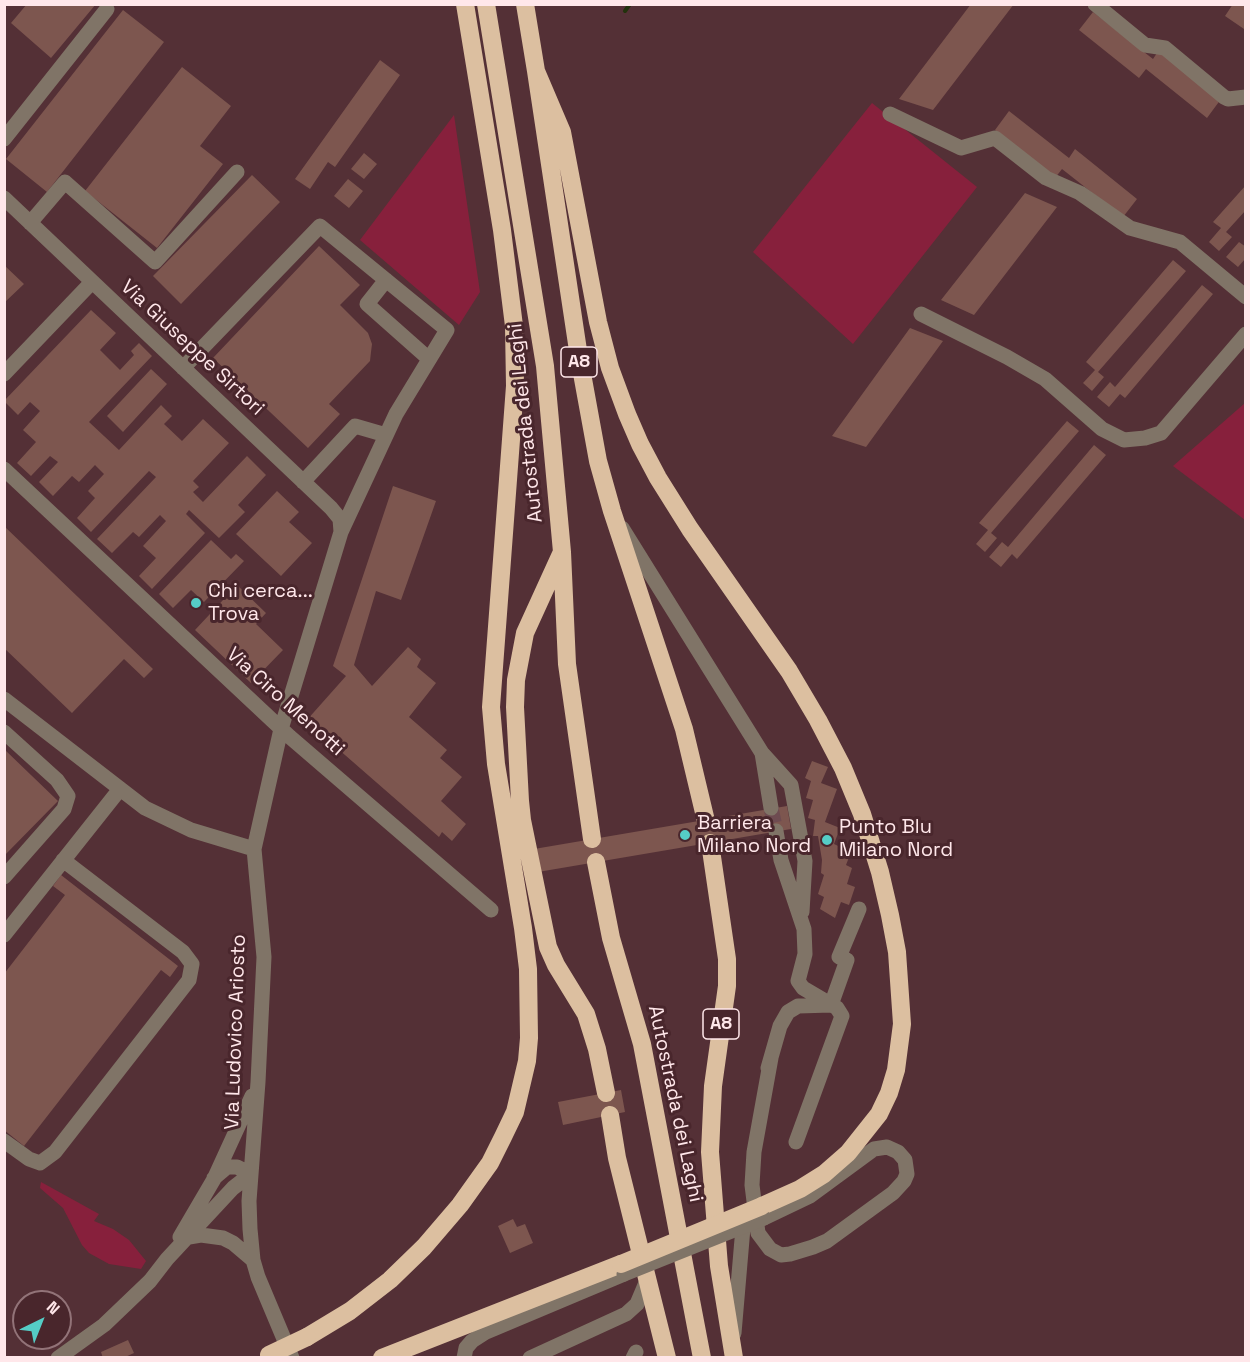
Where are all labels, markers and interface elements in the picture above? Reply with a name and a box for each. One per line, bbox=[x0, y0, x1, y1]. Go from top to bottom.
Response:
street label: Via Giuseppe Sirtori bbox=[115, 275, 269, 421]
street label: Autostrada dei Laghi bbox=[504, 322, 548, 524]
road number: A8 bbox=[561, 347, 597, 377]
place label: Chi cerca... Trova bbox=[208, 580, 313, 627]
marker: Chi cerca... Trova bbox=[189, 596, 203, 610]
street label: Via Ciro Menotti bbox=[221, 643, 349, 761]
place label: Barriera Milano Nord bbox=[697, 812, 811, 859]
place label: Punto Blu Milano Nord bbox=[839, 816, 953, 863]
marker: Barriera Milano Nord bbox=[678, 828, 692, 842]
marker: Punto Blu Milano Nord bbox=[820, 833, 834, 847]
street label: Via Ludovico Ariosto bbox=[221, 934, 251, 1130]
street label: Autostrada dei Laghi bbox=[642, 1003, 708, 1205]
road number: A8 bbox=[703, 1009, 739, 1039]
north arrow bbox=[12, 1290, 72, 1350]
text: N bbox=[42, 1297, 64, 1319]

